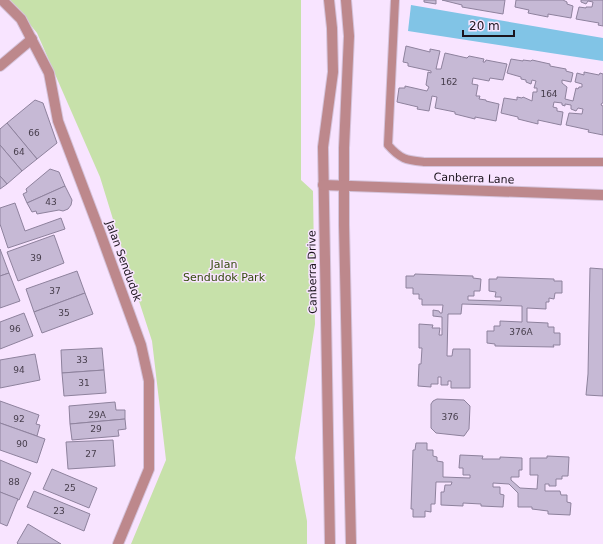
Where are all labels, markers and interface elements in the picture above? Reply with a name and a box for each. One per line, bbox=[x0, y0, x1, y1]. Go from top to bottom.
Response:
scale bar bbox=[463, 12, 514, 38]
text: 20 m bbox=[469, 19, 500, 33]
house number: 162 bbox=[440, 77, 458, 87]
house number: 164 bbox=[540, 89, 558, 99]
house number: 66 bbox=[28, 128, 40, 138]
house number: 64 bbox=[13, 147, 25, 157]
street label: Canberra Lane bbox=[433, 171, 515, 186]
house number: 43 bbox=[45, 197, 57, 207]
street label: Jalan Sendudok bbox=[103, 218, 144, 304]
street label: Canberra Drive bbox=[305, 230, 320, 314]
house number: 39 bbox=[30, 253, 42, 263]
park label: Jalan Sendudok Park bbox=[183, 258, 266, 284]
house number: 37 bbox=[49, 286, 61, 296]
house number: 35 bbox=[58, 308, 70, 318]
house number: 96 bbox=[9, 324, 21, 334]
house number: 376A bbox=[509, 327, 534, 337]
house number: 33 bbox=[76, 355, 88, 365]
house number: 94 bbox=[13, 365, 25, 375]
house number: 31 bbox=[78, 378, 90, 388]
house number: 29A bbox=[88, 410, 107, 420]
house number: 376 bbox=[441, 412, 459, 422]
house number: 92 bbox=[13, 414, 25, 424]
house number: 29 bbox=[90, 424, 102, 434]
house number: 90 bbox=[16, 439, 28, 449]
house number: 27 bbox=[85, 449, 97, 459]
house number: 88 bbox=[8, 477, 20, 487]
house number: 25 bbox=[64, 483, 76, 493]
house number: 23 bbox=[53, 506, 65, 516]

